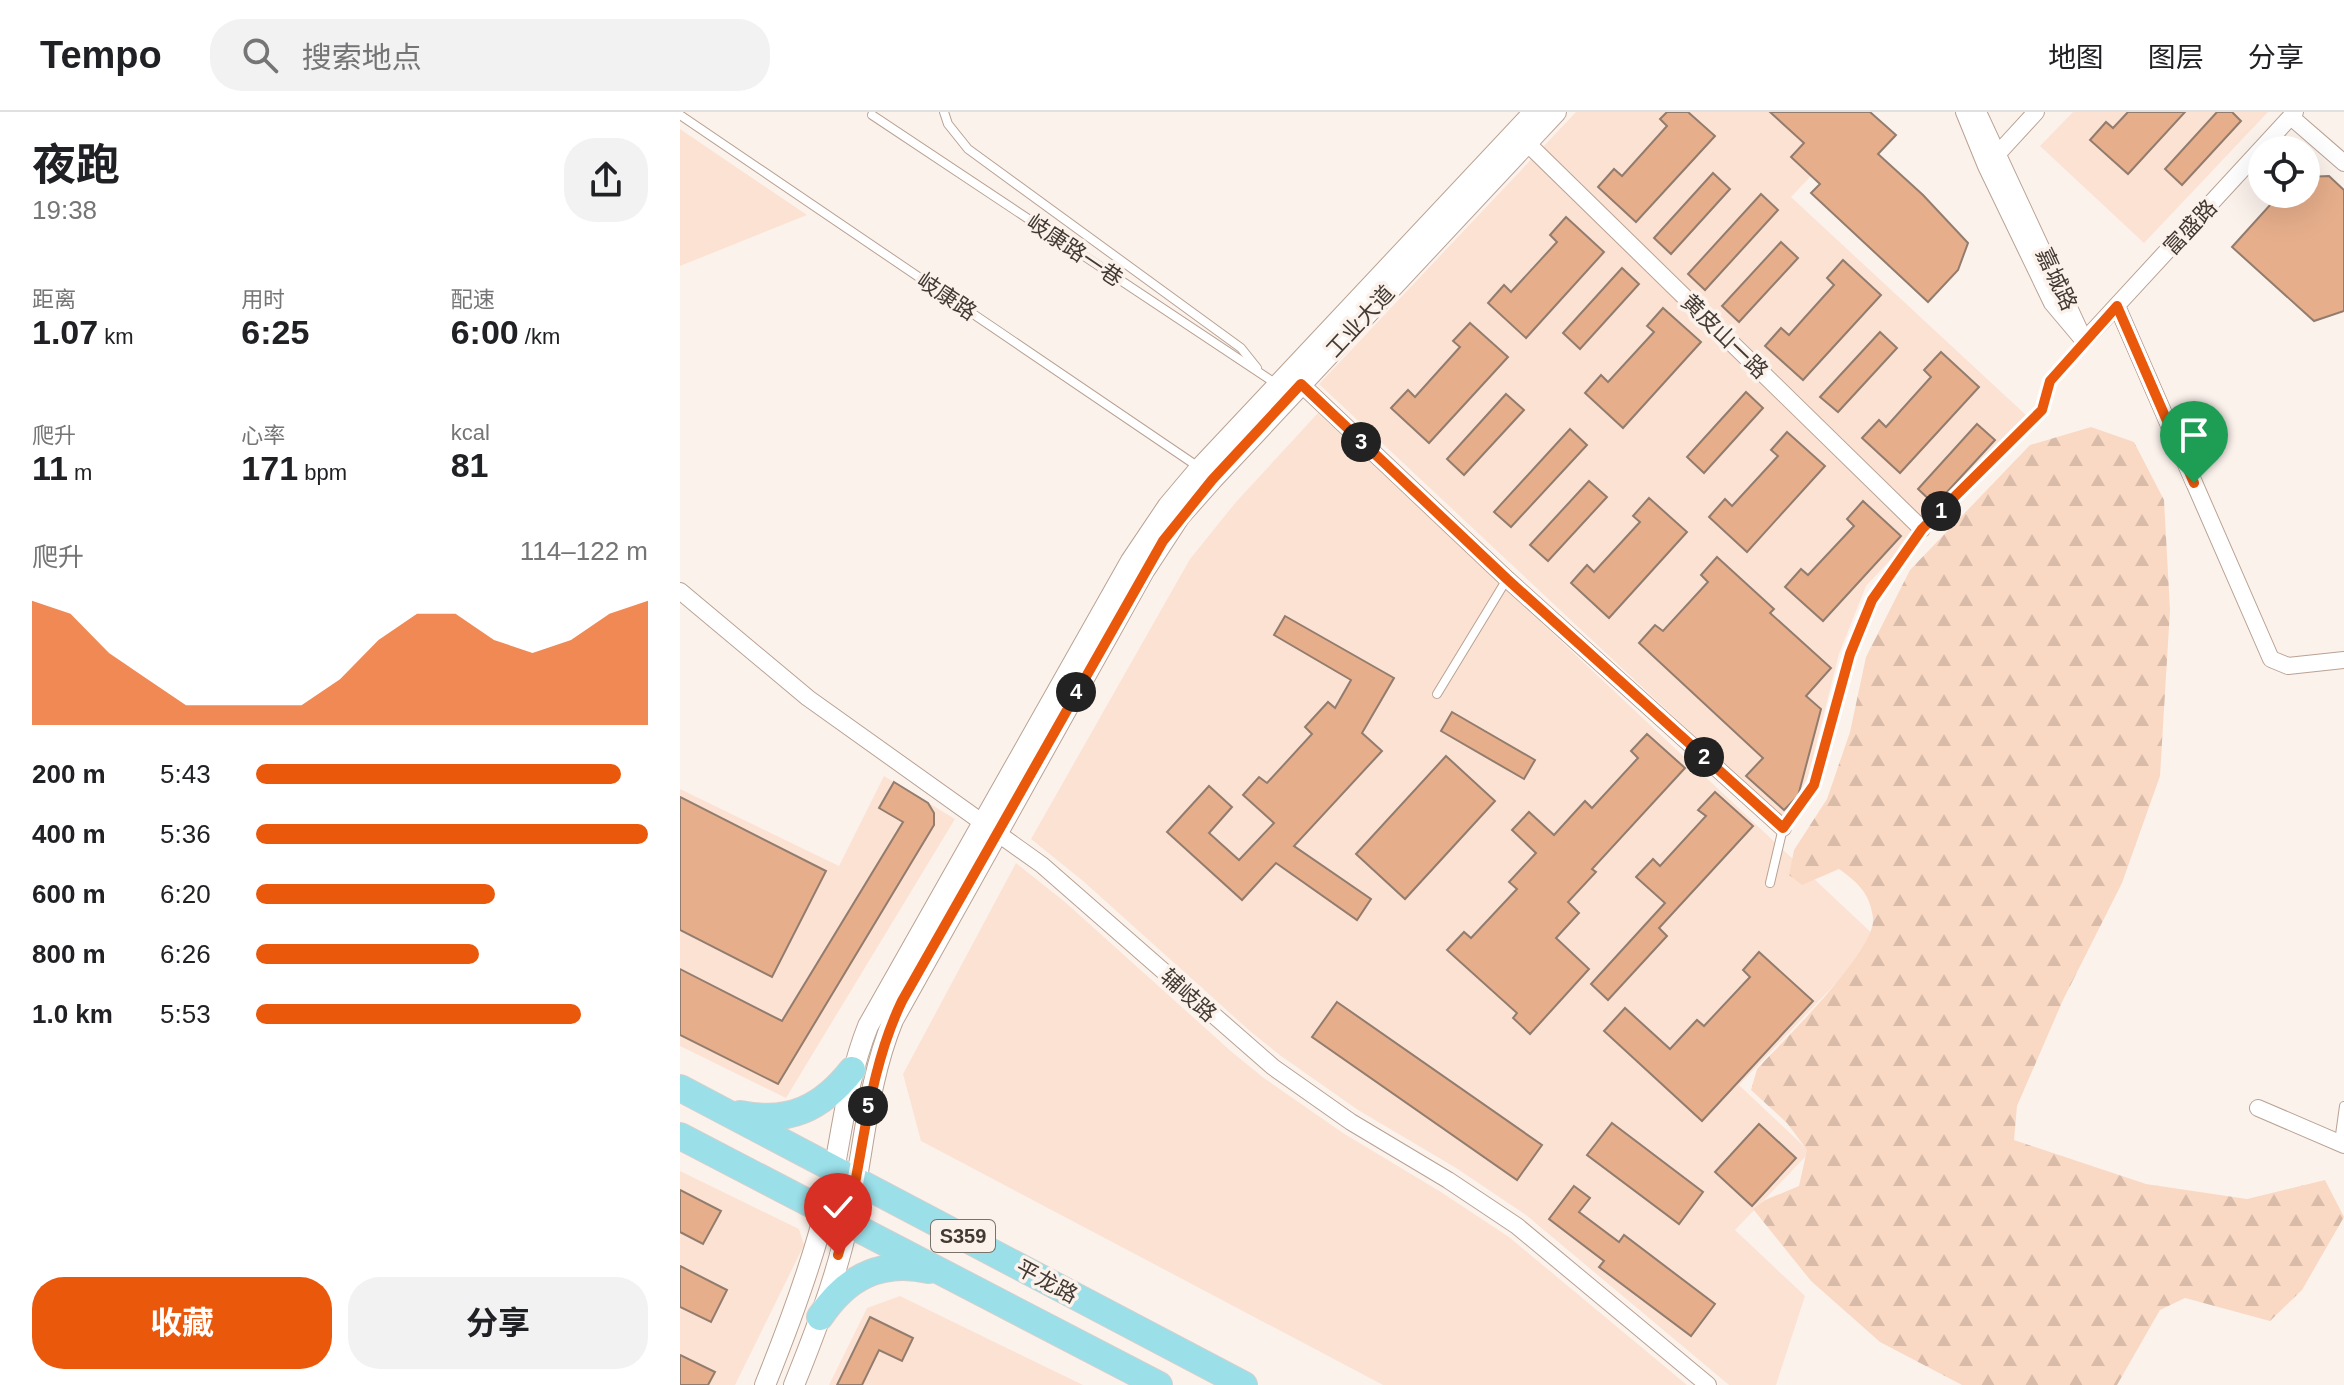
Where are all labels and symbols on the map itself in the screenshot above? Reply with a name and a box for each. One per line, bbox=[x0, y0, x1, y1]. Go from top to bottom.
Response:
street label: 富盛路 bbox=[2159, 195, 2222, 260]
street label: 岐康路一巷 bbox=[1022, 209, 1127, 292]
street label: 嘉城路 bbox=[2031, 244, 2082, 314]
street label: 岐康路 bbox=[912, 268, 981, 325]
street label: 工业大道 bbox=[1321, 281, 1400, 362]
street label: 黄皮山一路 bbox=[1676, 289, 1773, 384]
pin bbox=[2160, 401, 2228, 483]
pin: 3 bbox=[1341, 422, 1381, 462]
pin: 1 bbox=[1921, 491, 1961, 531]
pin: 4 bbox=[1056, 672, 1096, 712]
pin: 2 bbox=[1684, 737, 1724, 777]
street label: 辅岐路 bbox=[1156, 964, 1222, 1027]
pin: 5 bbox=[848, 1086, 888, 1126]
pin bbox=[804, 1173, 872, 1255]
road number: S359 bbox=[931, 1220, 995, 1252]
street label: 平龙路 bbox=[1012, 1255, 1082, 1308]

